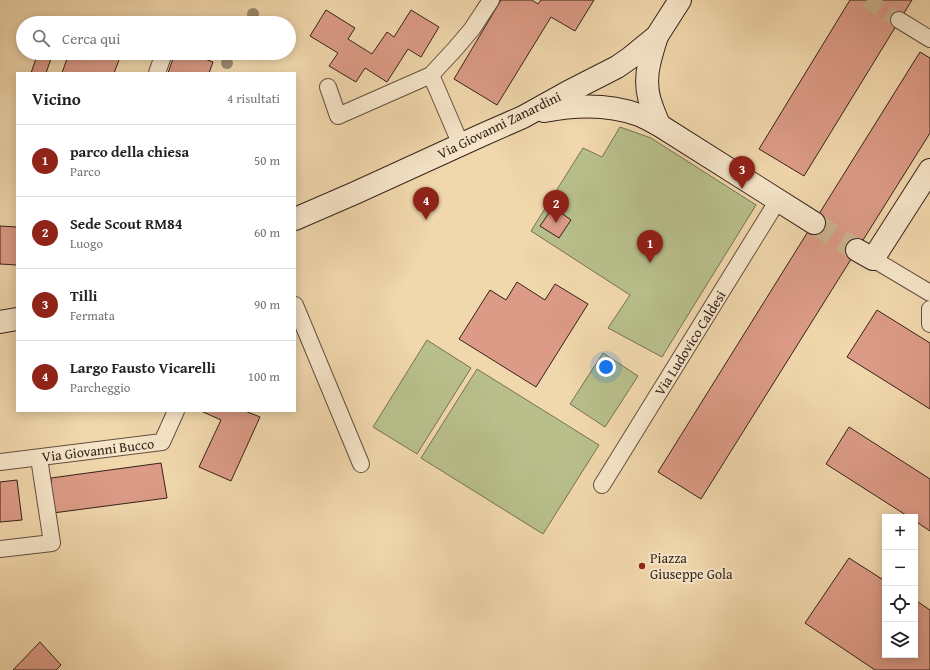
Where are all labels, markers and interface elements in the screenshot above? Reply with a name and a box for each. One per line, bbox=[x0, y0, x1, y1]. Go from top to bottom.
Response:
search box bbox=[16, 16, 296, 60]
icon: search bbox=[30, 27, 52, 49]
text: Cerca qui bbox=[62, 28, 120, 49]
text: Vicino bbox=[32, 86, 81, 111]
street label: Via Giovanni Zanardini bbox=[434, 86, 564, 164]
text: 4 risultati bbox=[227, 89, 280, 108]
text: parco della chiesa bbox=[70, 141, 189, 162]
text: 1 bbox=[42, 151, 48, 170]
text: 50 m bbox=[254, 151, 280, 170]
pin: 3 bbox=[729, 156, 755, 189]
text: Parco bbox=[70, 162, 101, 181]
pin: 4 bbox=[413, 187, 439, 220]
pin: 2 bbox=[543, 190, 569, 223]
text: Sede Scout RM84 bbox=[70, 213, 183, 234]
text: 2 bbox=[42, 223, 48, 242]
text: 60 m bbox=[254, 223, 280, 242]
pin: 1 bbox=[637, 230, 663, 263]
text: Luogo bbox=[70, 234, 103, 253]
text: Tilli bbox=[70, 285, 97, 306]
street label: Via Ludovico Caldesi bbox=[650, 287, 730, 399]
text: 3 bbox=[42, 295, 48, 314]
text: 90 m bbox=[254, 295, 280, 314]
text: Fermata bbox=[70, 306, 115, 325]
text: Largo Fausto Vicarelli bbox=[70, 357, 216, 378]
your location bbox=[596, 357, 616, 377]
text: 4 bbox=[42, 367, 48, 386]
text: 100 m bbox=[248, 367, 280, 386]
text: Parcheggio bbox=[70, 378, 130, 397]
street label: Via Giovanni Bucco bbox=[41, 433, 155, 467]
map controls bbox=[882, 514, 918, 658]
button: + bbox=[882, 514, 918, 550]
place label: Piazza Giuseppe Gola bbox=[650, 548, 733, 584]
button: − bbox=[882, 550, 918, 586]
marker: Piazza Giuseppe Gola bbox=[637, 561, 647, 571]
button: locate bbox=[882, 586, 918, 622]
button: layers bbox=[882, 622, 918, 658]

